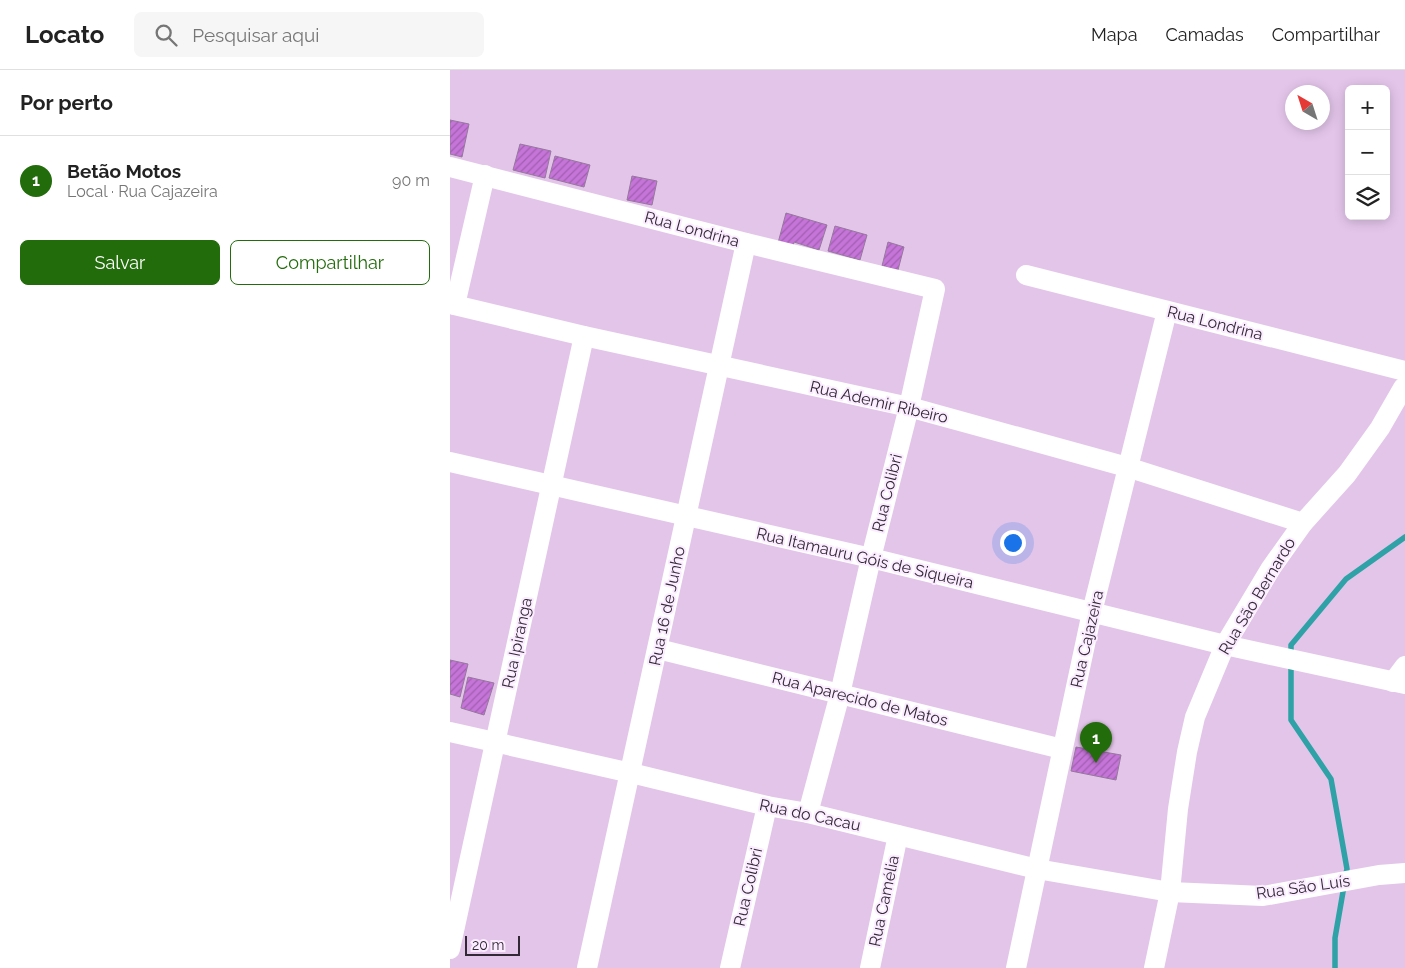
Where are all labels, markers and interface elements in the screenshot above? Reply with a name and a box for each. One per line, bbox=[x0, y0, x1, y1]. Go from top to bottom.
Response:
search box bbox=[134, 12, 484, 57]
text: Locato bbox=[25, 20, 104, 49]
icon: search bbox=[152, 21, 180, 49]
text: Pesquisar aqui bbox=[192, 24, 320, 46]
text: Mapa bbox=[1091, 24, 1137, 45]
text: Camadas bbox=[1165, 24, 1244, 45]
text: Compartilhar bbox=[1272, 24, 1380, 45]
north arrow bbox=[1285, 85, 1330, 130]
map controls bbox=[1345, 85, 1390, 220]
button: + bbox=[1345, 85, 1390, 130]
text: Por perto bbox=[20, 90, 113, 115]
button: − bbox=[1345, 130, 1390, 175]
text: Betão Motos bbox=[67, 160, 181, 182]
text: 1 bbox=[32, 171, 40, 190]
text: 90 m bbox=[392, 171, 430, 190]
button: layers bbox=[1345, 175, 1390, 220]
text: Local · Rua Cajazeira bbox=[67, 182, 218, 201]
street label: Rua Londrina bbox=[642, 207, 742, 251]
button: Salvar bbox=[20, 240, 220, 285]
button: Compartilhar bbox=[230, 240, 430, 285]
street label: Rua Londrina bbox=[1165, 302, 1265, 344]
street label: Rua Ademir Ribeiro bbox=[808, 377, 950, 427]
street label: Rua Colibri bbox=[868, 452, 906, 534]
street label: Rua Itamauru Góis de Siqueira bbox=[755, 524, 975, 592]
your location bbox=[1000, 530, 1026, 556]
street label: Rua São Bernardo bbox=[1215, 534, 1299, 658]
street label: Rua 16 de Junho bbox=[645, 545, 689, 667]
street label: Rua Cajazeira bbox=[1067, 588, 1107, 690]
street label: Rua Ipiranga bbox=[498, 596, 536, 690]
street label: Rua Aparecido de Matos bbox=[770, 668, 950, 730]
pin: 1 bbox=[1080, 722, 1112, 763]
street label: Rua do Cacau bbox=[758, 795, 862, 835]
street label: Rua Colibri bbox=[730, 846, 766, 928]
street label: Rua Camélia bbox=[865, 854, 903, 948]
street label: Rua São Luís bbox=[1255, 871, 1351, 903]
scale bar bbox=[465, 933, 520, 956]
text: 20 m bbox=[472, 937, 504, 953]

